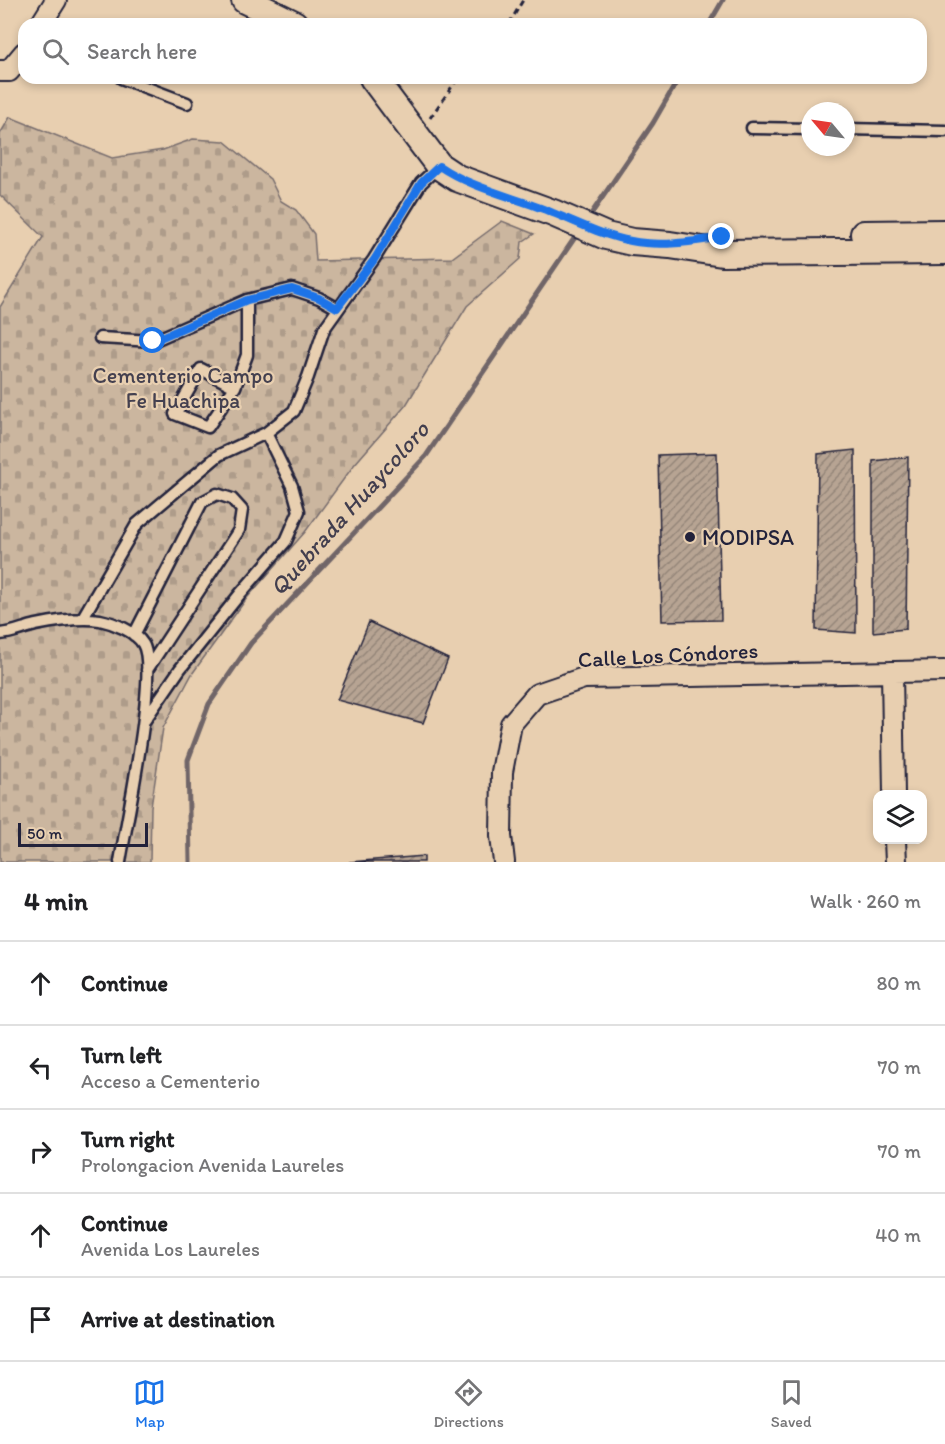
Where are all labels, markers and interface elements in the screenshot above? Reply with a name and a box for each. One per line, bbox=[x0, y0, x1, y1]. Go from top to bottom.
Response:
search box bbox=[18, 18, 927, 84]
icon: search bbox=[39, 35, 72, 68]
text: Search here bbox=[87, 38, 197, 65]
north arrow bbox=[801, 102, 855, 156]
route end bbox=[708, 223, 734, 249]
route start bbox=[139, 327, 165, 353]
park label: Cementerio Campo Fe Huachipa bbox=[93, 362, 273, 414]
water label: Quebrada Huaycoloro bbox=[263, 414, 435, 601]
place label: MODIPSA bbox=[702, 524, 794, 551]
marker: MODIPSA bbox=[683, 530, 697, 544]
street label: Calle Los Cóndores bbox=[577, 637, 759, 673]
map controls bbox=[873, 790, 927, 844]
button: layers bbox=[873, 790, 927, 844]
scale bar bbox=[18, 820, 148, 848]
text: 50 m bbox=[27, 824, 62, 843]
text: 4 min bbox=[24, 885, 88, 917]
text: Walk · 260 m bbox=[810, 889, 921, 913]
icon: ahead bbox=[24, 967, 57, 1000]
text: Continue bbox=[81, 970, 168, 997]
text: 80 m bbox=[876, 971, 921, 995]
text: Turn left bbox=[81, 1042, 162, 1069]
icon: left bbox=[24, 1051, 57, 1084]
text: 70 m bbox=[877, 1055, 921, 1079]
text: Acceso a Cementerio bbox=[81, 1069, 260, 1093]
text: Turn right bbox=[81, 1126, 175, 1153]
icon: right bbox=[24, 1135, 57, 1168]
text: 70 m bbox=[877, 1139, 921, 1163]
text: Prolongacion Avenida Laureles bbox=[81, 1153, 344, 1177]
text: Continue bbox=[81, 1210, 168, 1237]
icon: ahead bbox=[24, 1219, 57, 1252]
text: 40 m bbox=[875, 1223, 921, 1247]
text: Avenida Los Laureles bbox=[81, 1237, 260, 1261]
icon: arrive bbox=[24, 1303, 57, 1336]
text: Arrive at destination bbox=[81, 1306, 275, 1333]
tab: Map bbox=[133, 1376, 166, 1431]
tab: Directions bbox=[433, 1376, 504, 1431]
tab: Saved bbox=[771, 1376, 812, 1431]

